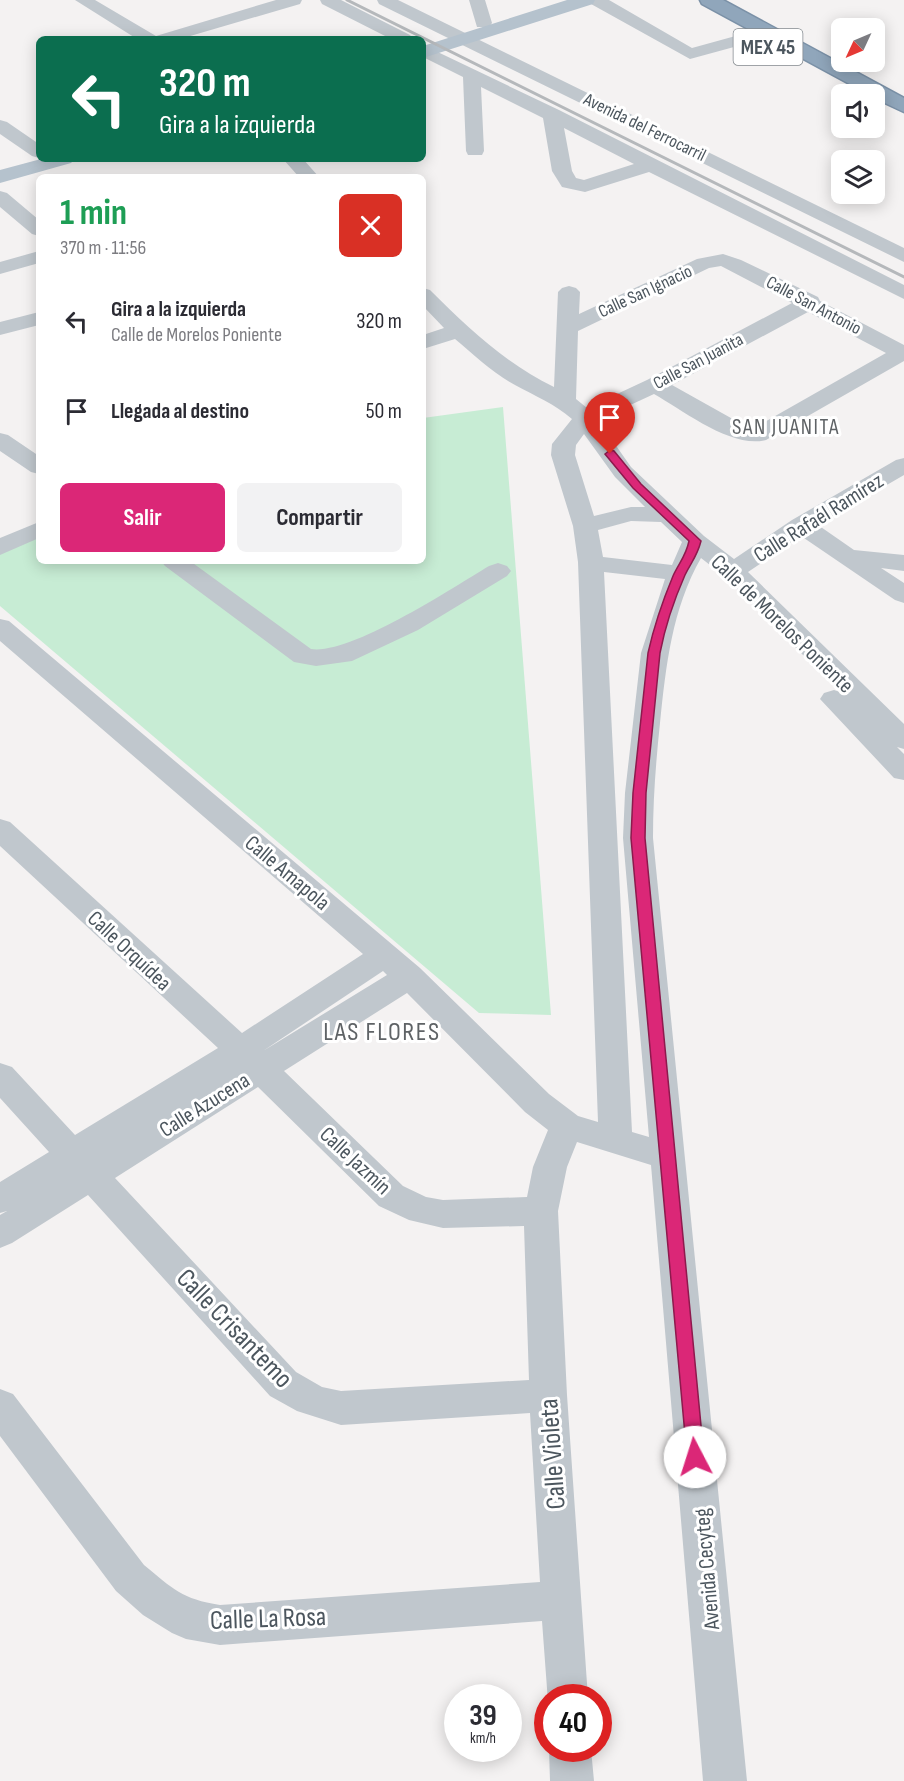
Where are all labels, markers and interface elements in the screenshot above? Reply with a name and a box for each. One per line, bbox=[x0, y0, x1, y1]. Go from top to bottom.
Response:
north arrow bbox=[831, 18, 885, 72]
map controls bbox=[831, 18, 885, 204]
road number: MEX 45 bbox=[734, 29, 802, 65]
text: 320 m bbox=[159, 58, 251, 109]
icon: left bbox=[60, 60, 138, 138]
button: sound bbox=[831, 84, 885, 138]
street label: Avenida del Ferrocarril bbox=[579, 88, 709, 166]
text: Gira a la izquierda bbox=[159, 109, 316, 141]
button: layers bbox=[831, 150, 885, 204]
text: 1 min bbox=[60, 192, 127, 235]
button: close bbox=[339, 194, 402, 257]
text: 370 m · 11:56 bbox=[60, 236, 146, 260]
street label: Calle San Ignacio bbox=[595, 261, 695, 322]
street label: Calle San Antonio bbox=[763, 272, 865, 339]
text: Gira a la izquierda bbox=[111, 296, 246, 323]
icon: left bbox=[60, 305, 93, 338]
text: 320 m bbox=[356, 308, 402, 335]
text: Calle de Morelos Poniente bbox=[111, 323, 282, 347]
street label: Calle San Juanita bbox=[650, 329, 747, 394]
pin bbox=[584, 392, 635, 454]
icon: arrive bbox=[60, 395, 93, 428]
text: Llegada al destino bbox=[111, 398, 249, 425]
text: 50 m bbox=[366, 398, 402, 425]
icon: arrive bbox=[593, 401, 626, 434]
district label: SAN JUANITA bbox=[732, 414, 840, 441]
street label: Calle Rafaél Ramírez bbox=[749, 468, 889, 569]
button: Salir bbox=[60, 483, 225, 552]
button: Compartir bbox=[237, 483, 402, 552]
street label: Calle de Morelos Poniente bbox=[705, 549, 859, 699]
street label: Calle Amapola bbox=[239, 830, 335, 916]
street label: Calle Orquídea bbox=[81, 905, 177, 997]
district label: LAS FLORES bbox=[323, 1017, 441, 1048]
street label: Calle Azucena bbox=[155, 1067, 255, 1144]
street label: Calle Jazmín bbox=[314, 1121, 396, 1201]
street label: Calle Crisantemo bbox=[170, 1263, 299, 1395]
street label: Calle Violeta bbox=[533, 1398, 573, 1510]
position arrow bbox=[663, 1425, 727, 1489]
street label: Avenida Cecyteg bbox=[689, 1507, 726, 1632]
street label: Calle La Rosa bbox=[209, 1601, 327, 1637]
speed limit sign: 40 bbox=[534, 1684, 612, 1762]
text: 39 bbox=[469, 1698, 497, 1734]
text: km/h bbox=[470, 1729, 496, 1748]

